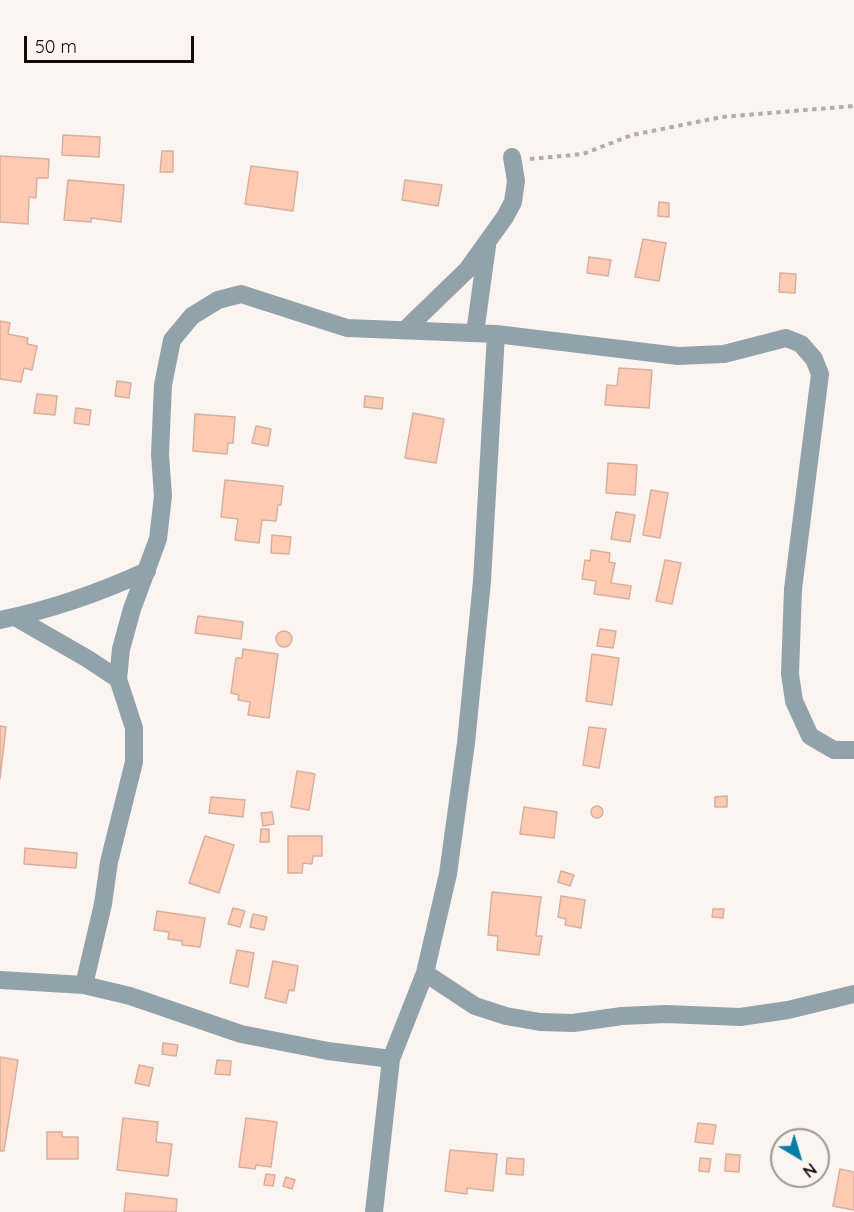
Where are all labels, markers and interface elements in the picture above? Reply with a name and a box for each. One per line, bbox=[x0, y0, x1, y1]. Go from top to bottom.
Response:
scale bar bbox=[27, 24, 196, 62]
text: 50 m bbox=[35, 35, 77, 58]
north arrow bbox=[770, 1128, 830, 1188]
text: N bbox=[799, 1159, 821, 1182]

